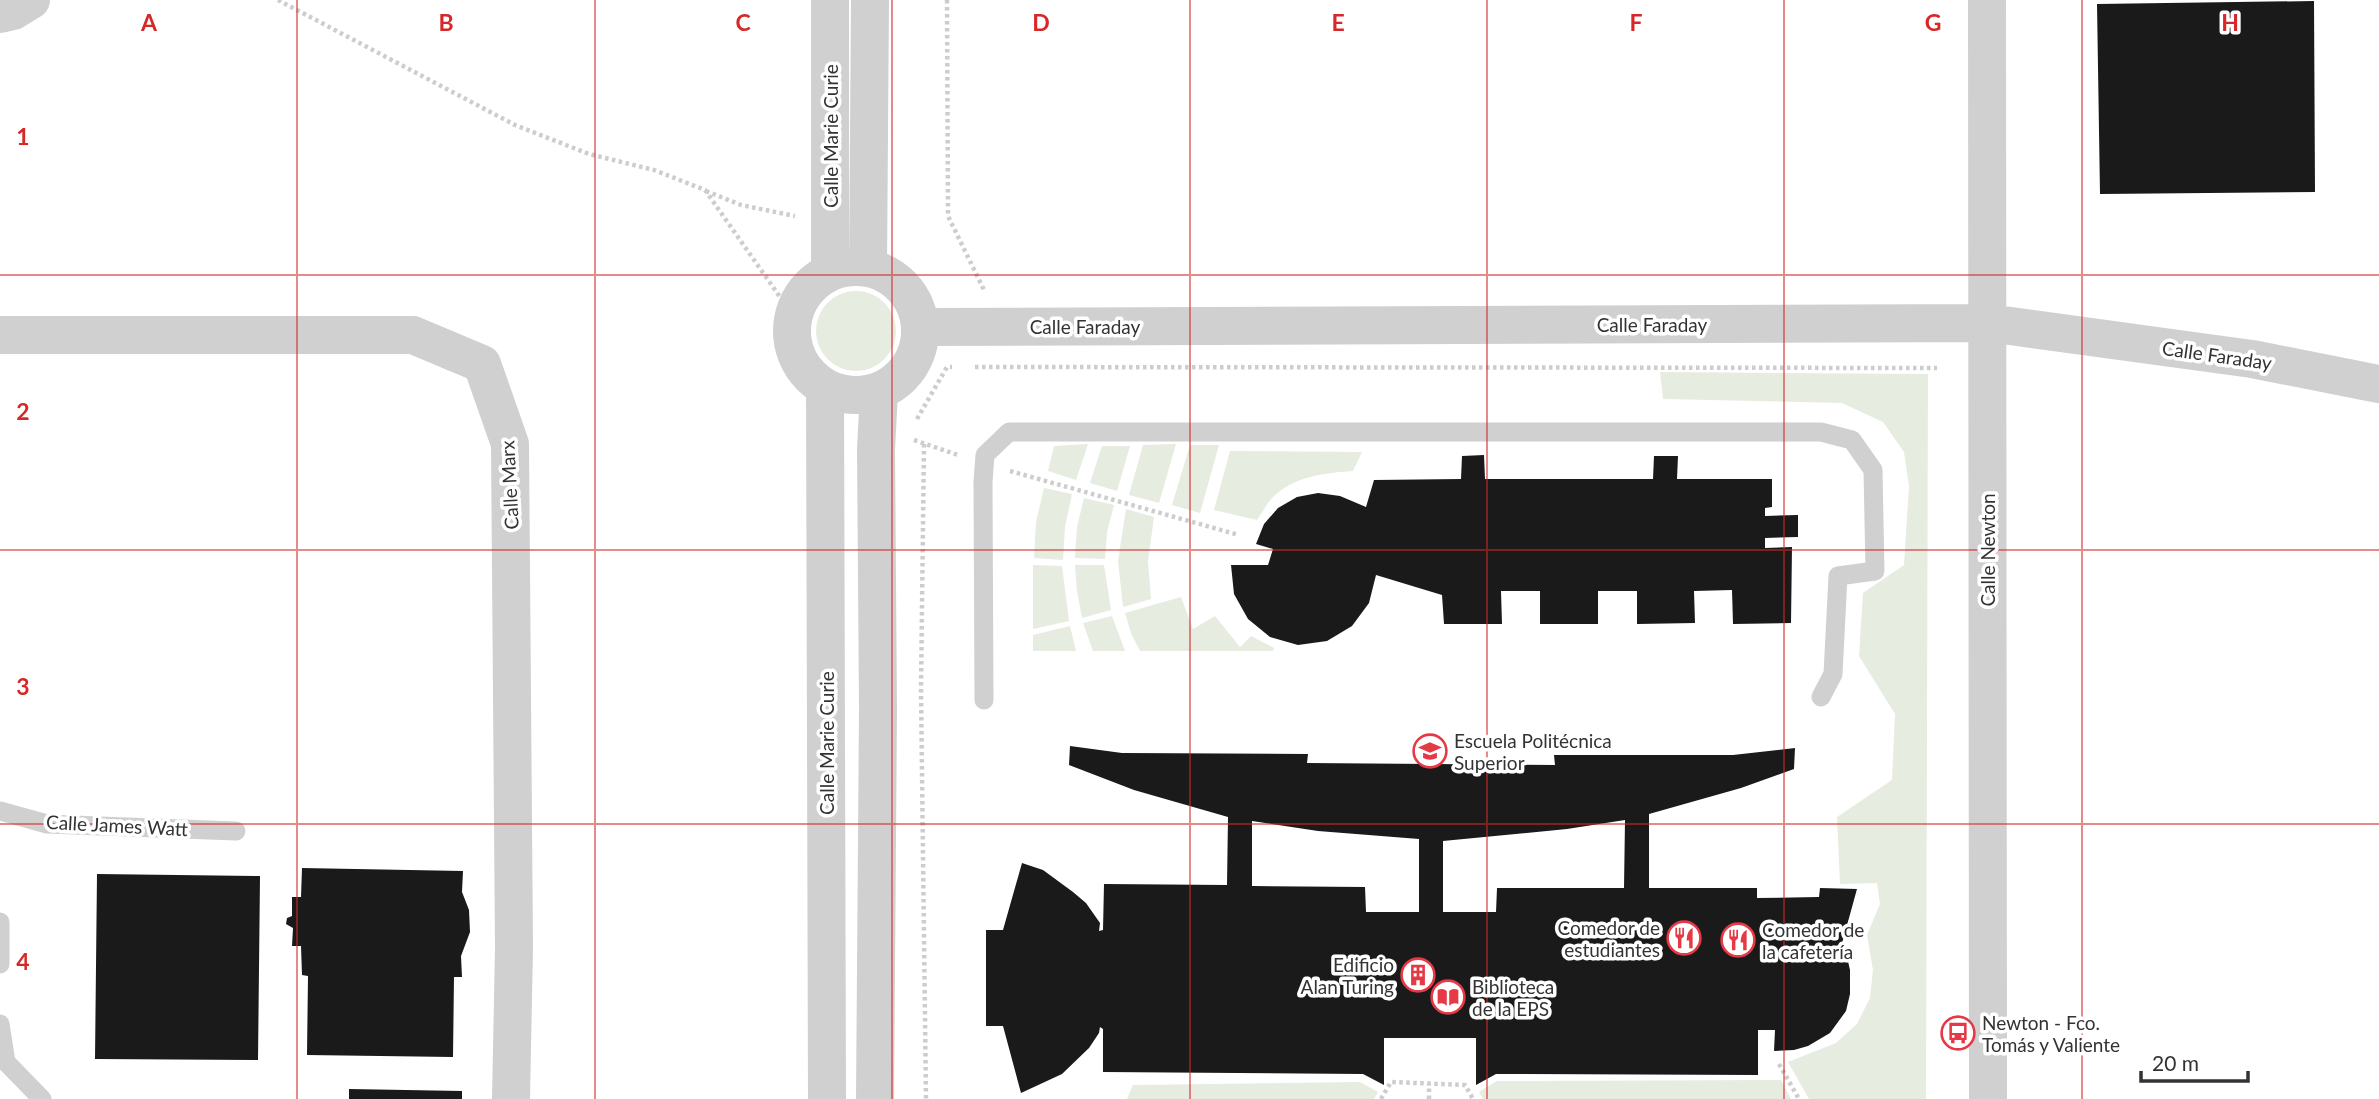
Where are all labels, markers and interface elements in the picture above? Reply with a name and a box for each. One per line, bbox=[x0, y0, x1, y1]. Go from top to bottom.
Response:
text: A bbox=[140, 8, 158, 36]
text: B bbox=[438, 8, 454, 36]
text: C bbox=[735, 8, 751, 36]
text: D bbox=[1032, 8, 1050, 36]
text: E bbox=[1331, 8, 1345, 36]
text: F bbox=[1629, 8, 1643, 36]
text: G bbox=[1925, 8, 1941, 36]
text: H bbox=[2221, 8, 2239, 36]
street label: Calle Marie Curie bbox=[819, 64, 842, 208]
text: 1 bbox=[16, 122, 30, 150]
street label: Calle Faraday bbox=[1597, 313, 1708, 336]
street label: Calle Faraday bbox=[1030, 315, 1141, 338]
street label: Calle Faraday bbox=[2161, 336, 2274, 374]
text: 2 bbox=[16, 397, 30, 425]
street label: Calle Marx bbox=[495, 439, 523, 530]
street label: Calle Newton bbox=[1976, 493, 1999, 607]
street label: Calle Marie Curie bbox=[815, 671, 838, 815]
text: 3 bbox=[16, 672, 30, 700]
place label: Escuela Politécnica Superior bbox=[1454, 729, 1612, 774]
school or university icon: Escuela Politécnica Superior bbox=[1411, 732, 1449, 770]
street label: Calle James Watt bbox=[46, 810, 188, 840]
place label: Comedor de estudiantes bbox=[1558, 916, 1660, 961]
place label: Comedor de la cafetería bbox=[1762, 918, 1864, 963]
restaurant icon: Comedor de estudiantes bbox=[1665, 919, 1703, 957]
restaurant icon: Comedor de la cafetería bbox=[1719, 921, 1757, 959]
text: 4 bbox=[16, 947, 30, 975]
place label: Edificio Alan Turing bbox=[1301, 953, 1394, 998]
building icon: Edificio Alan Turing bbox=[1399, 956, 1437, 994]
place label: Biblioteca de la EPS bbox=[1472, 975, 1554, 1020]
library icon: Biblioteca de la EPS bbox=[1429, 978, 1467, 1016]
place label: Newton - Fco. Tomás y Valiente bbox=[1982, 1011, 2120, 1056]
bus stop icon: Newton - Fco. Tomás y Valiente bbox=[1939, 1014, 1977, 1052]
scale bar bbox=[2141, 1040, 2248, 1084]
text: 20 m bbox=[2152, 1050, 2199, 1075]

